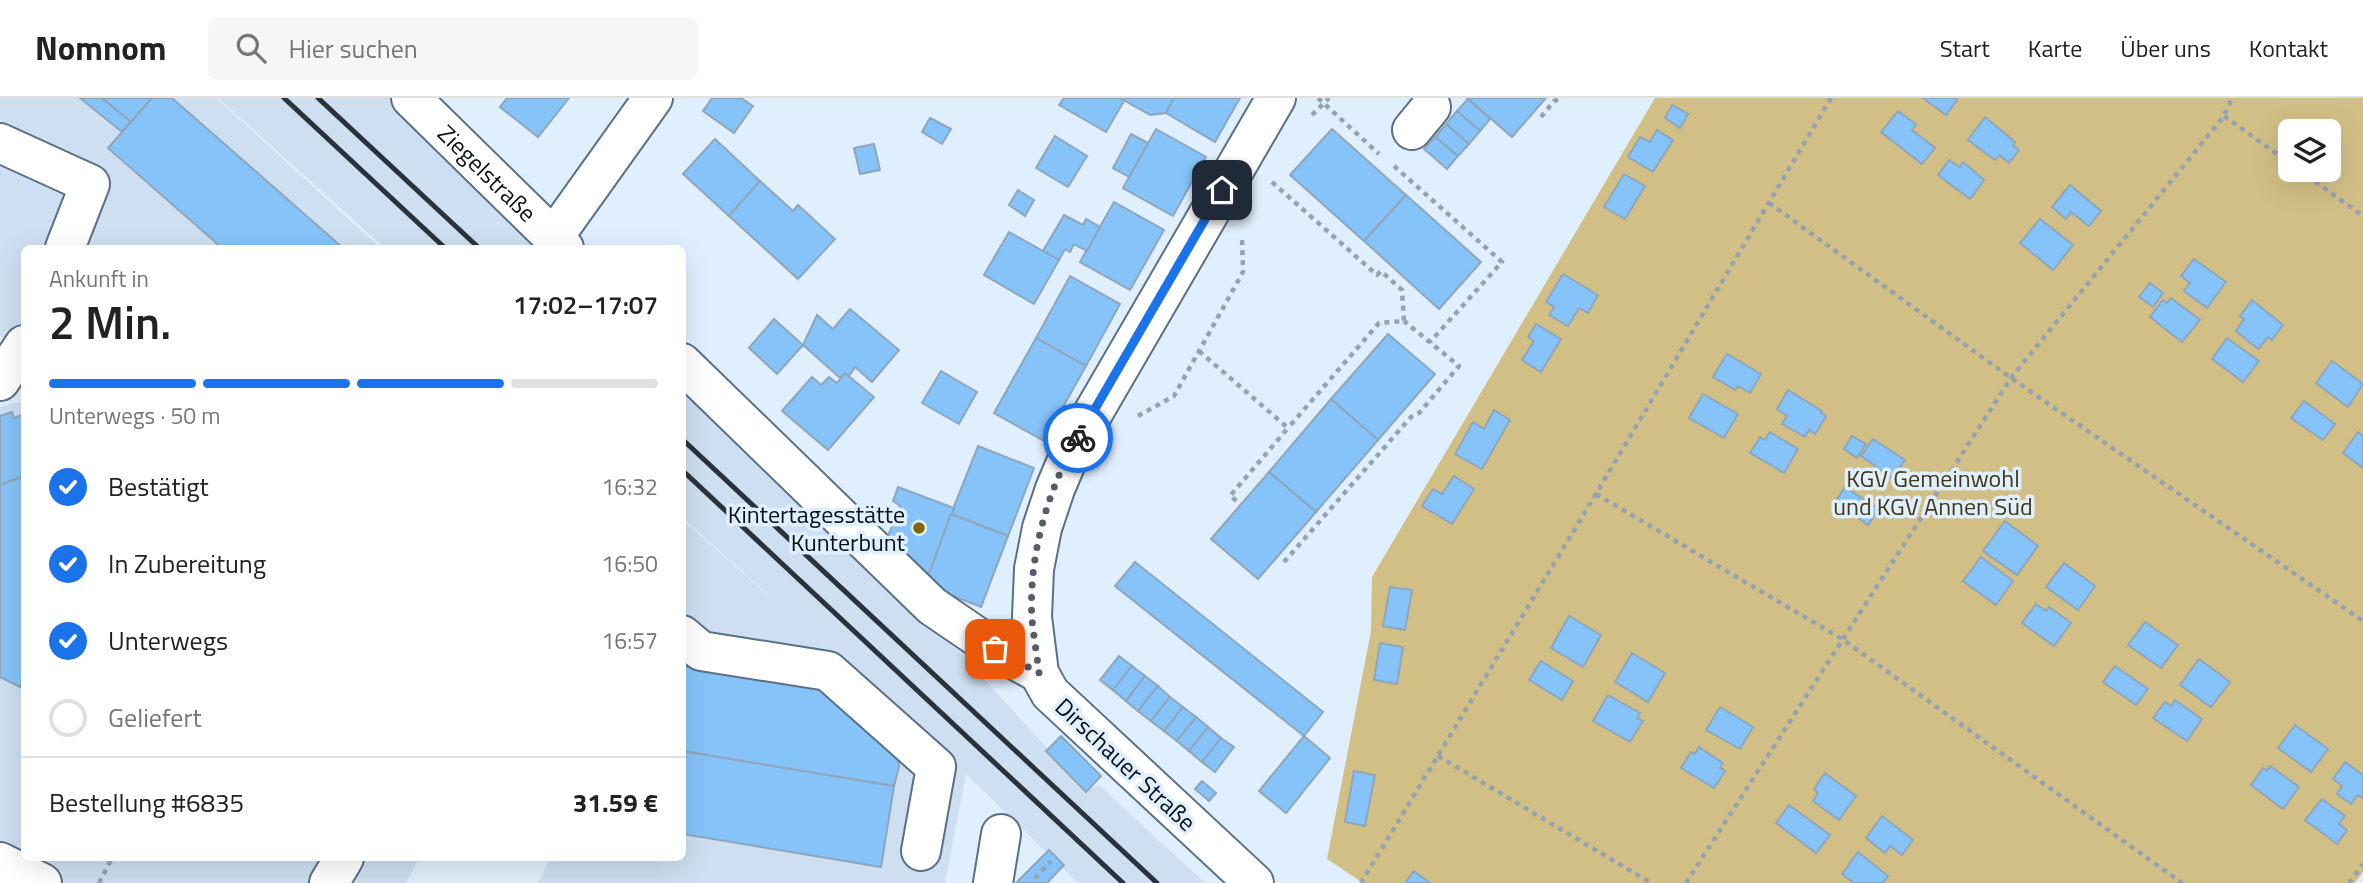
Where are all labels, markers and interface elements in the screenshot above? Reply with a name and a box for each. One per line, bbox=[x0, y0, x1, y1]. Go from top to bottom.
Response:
search box bbox=[208, 17, 698, 80]
text: Nomnom bbox=[35, 23, 166, 73]
icon: search bbox=[232, 29, 270, 67]
text: Hier suchen bbox=[288, 29, 418, 68]
text: Start bbox=[1940, 30, 1990, 66]
text: Karte bbox=[2028, 30, 2082, 66]
text: Über uns bbox=[2120, 30, 2211, 66]
text: Kontakt bbox=[2249, 30, 2328, 66]
street label: Ziegelstraße bbox=[430, 116, 545, 230]
map controls bbox=[2278, 119, 2341, 182]
button: layers bbox=[2278, 119, 2341, 182]
pin bbox=[1192, 160, 1252, 220]
icon: home bbox=[1203, 171, 1241, 209]
text: Ankunft in bbox=[49, 261, 149, 296]
text: 17:02–17:07 bbox=[513, 285, 658, 324]
text: 2 Min. bbox=[49, 287, 171, 357]
text: Unterwegs · 50 m bbox=[49, 398, 220, 433]
courier bbox=[1043, 403, 1113, 473]
icon: bike bbox=[1059, 419, 1097, 457]
park label: KGV Gemeinwohl und KGV Annen Süd bbox=[1833, 460, 2033, 524]
text: Bestätigt bbox=[108, 467, 209, 506]
icon: check bbox=[49, 468, 87, 506]
text: 16:32 bbox=[601, 469, 658, 504]
place label: Kintertagesstätte Kunterbunt bbox=[728, 496, 906, 560]
marker: Kintertagesstätte Kunterbunt bbox=[911, 520, 927, 536]
text: In Zubereitung bbox=[108, 544, 266, 583]
icon: check bbox=[49, 545, 87, 583]
text: 16:50 bbox=[601, 546, 658, 581]
pin bbox=[965, 619, 1025, 679]
text: Unterwegs bbox=[108, 621, 228, 660]
icon: check bbox=[49, 622, 87, 660]
text: 16:57 bbox=[601, 623, 658, 658]
icon: bag bbox=[976, 630, 1014, 668]
street label: Dirschauer Straße bbox=[1047, 689, 1205, 839]
text: Geliefert bbox=[108, 698, 202, 737]
text: Bestellung #6835 bbox=[49, 783, 244, 822]
text: 31.59 € bbox=[573, 783, 658, 822]

